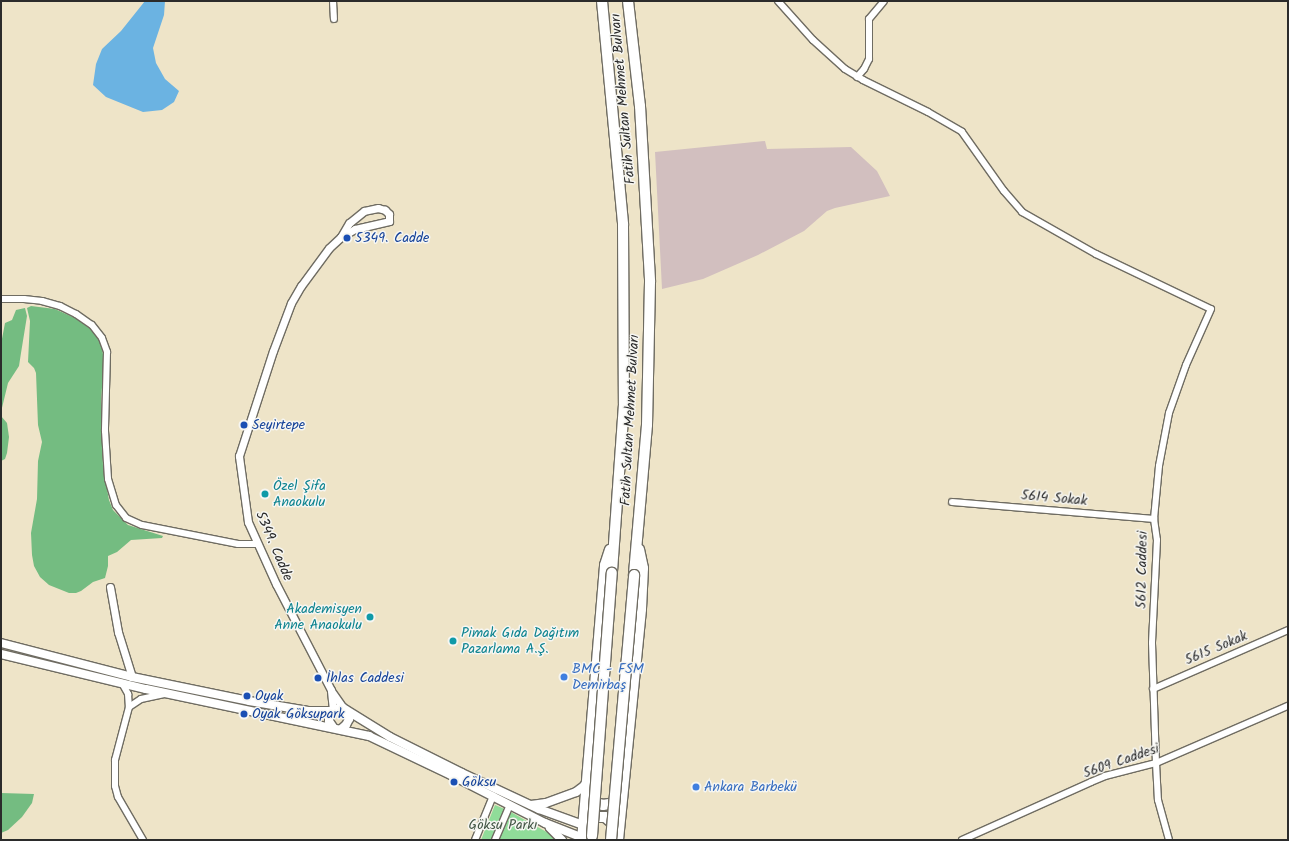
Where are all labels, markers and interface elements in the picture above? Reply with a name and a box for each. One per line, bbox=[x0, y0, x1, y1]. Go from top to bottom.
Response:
street label: Fatih Sultan Mehmet Bulvarı bbox=[607, 13, 639, 185]
place label: 5349. Cadde bbox=[355, 230, 429, 246]
marker: 5349. Cadde bbox=[342, 233, 352, 243]
street label: Fatih Sultan Mehmet Bulvarı bbox=[617, 334, 643, 506]
place label: Seyirtepe bbox=[252, 417, 305, 433]
marker: Seyirtepe bbox=[239, 420, 249, 430]
place label: Özel Şifa Anaokulu bbox=[273, 478, 326, 510]
street label: 5614 Sokak bbox=[1020, 487, 1088, 509]
marker: Özel Şifa Anaokulu bbox=[260, 489, 270, 499]
street label: 5349. Cadde bbox=[252, 509, 296, 583]
street label: 5612 Caddesi bbox=[1133, 531, 1151, 609]
place label: Akademisyen Anne Anaokulu bbox=[274, 601, 362, 634]
marker: Akademisyen Anne Anaokulu bbox=[365, 612, 375, 622]
place label: Pimak Gıda Dağıtım Pazarlama A.Ş. bbox=[461, 625, 579, 658]
street label: 5615 Sokak bbox=[1182, 627, 1250, 669]
marker: Pimak Gıda Dağıtım Pazarlama A.Ş. bbox=[448, 636, 458, 646]
place label: BMC - FSM Demirbaş bbox=[572, 661, 644, 694]
place label: İhlas Caddesi bbox=[326, 670, 404, 686]
marker: BMC - FSM Demirbaş bbox=[559, 672, 569, 682]
marker: İhlas Caddesi bbox=[313, 673, 323, 683]
place label: Oyak bbox=[255, 688, 283, 704]
marker: Oyak bbox=[242, 691, 252, 701]
place label: Oyak Göksupark bbox=[252, 706, 344, 722]
marker: Oyak Göksupark bbox=[239, 709, 249, 719]
street label: 5609 Caddesi bbox=[1081, 740, 1161, 782]
place label: Göksu bbox=[462, 774, 496, 790]
marker: Göksu bbox=[449, 777, 459, 787]
place label: Ankara Barbekü bbox=[704, 779, 797, 795]
marker: Ankara Barbekü bbox=[691, 782, 701, 792]
park label: Göksu Parkı bbox=[469, 817, 537, 833]

